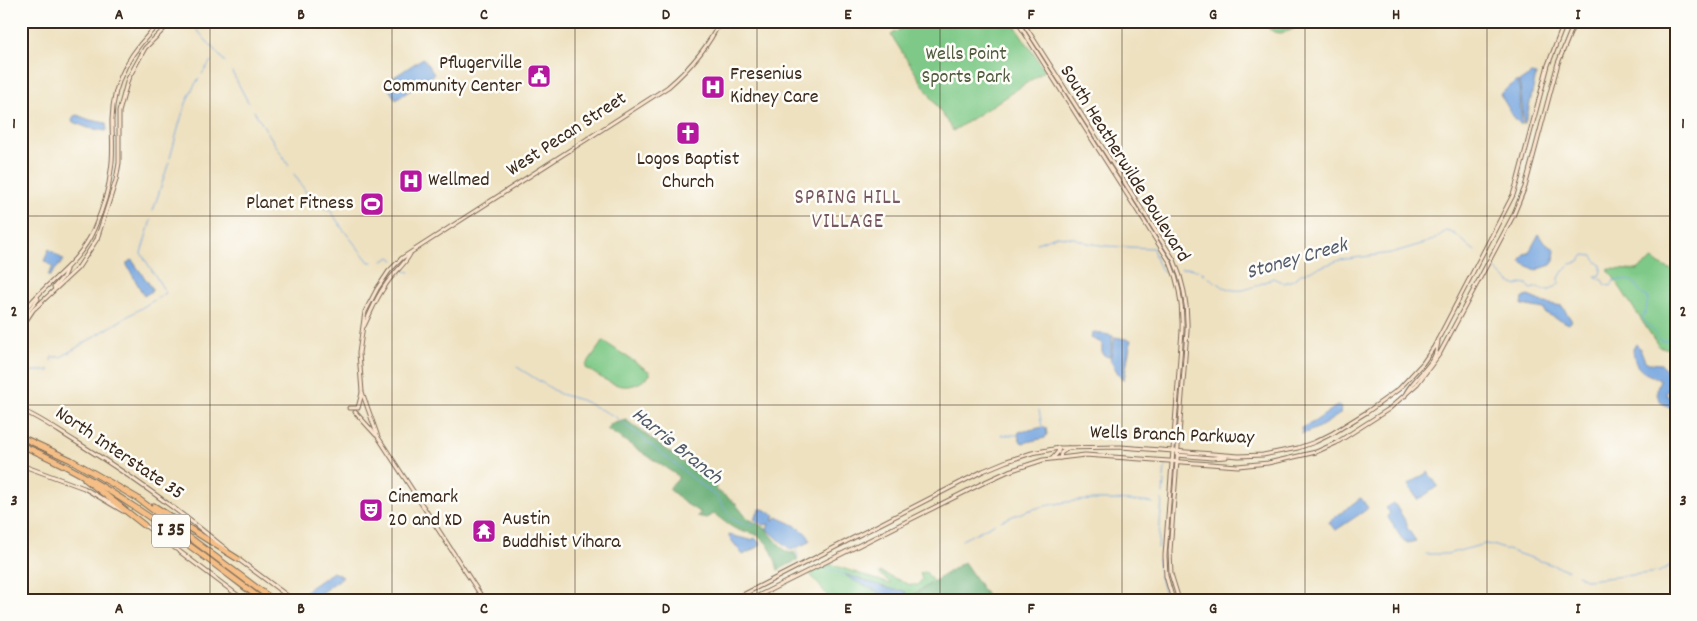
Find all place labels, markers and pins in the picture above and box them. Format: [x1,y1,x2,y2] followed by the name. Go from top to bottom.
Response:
[383,50,523,101] place label: Pflugerville Community Center
[730,61,819,112] place label: Fresenius Kidney Care
[526,63,552,89] public building icon: Pflugerville Community Center
[700,74,726,100] hospital icon: Fresenius Kidney Care
[675,120,701,146] church icon: Logos Baptist Church
[637,146,739,197] place label: Logos Baptist Church
[428,167,490,195] place label: Wellmed
[398,168,424,194] hospital icon: Wellmed
[246,190,354,218] place label: Planet Fitness
[359,191,385,217] sports icon: Planet Fitness
[388,484,462,535] place label: Cinemark 20 and XD
[358,497,384,523] theatre icon: Cinemark 20 and XD
[502,506,621,557] place label: Austin Buddhist Vihara
[471,518,497,544] temple icon: Austin Buddhist Vihara

